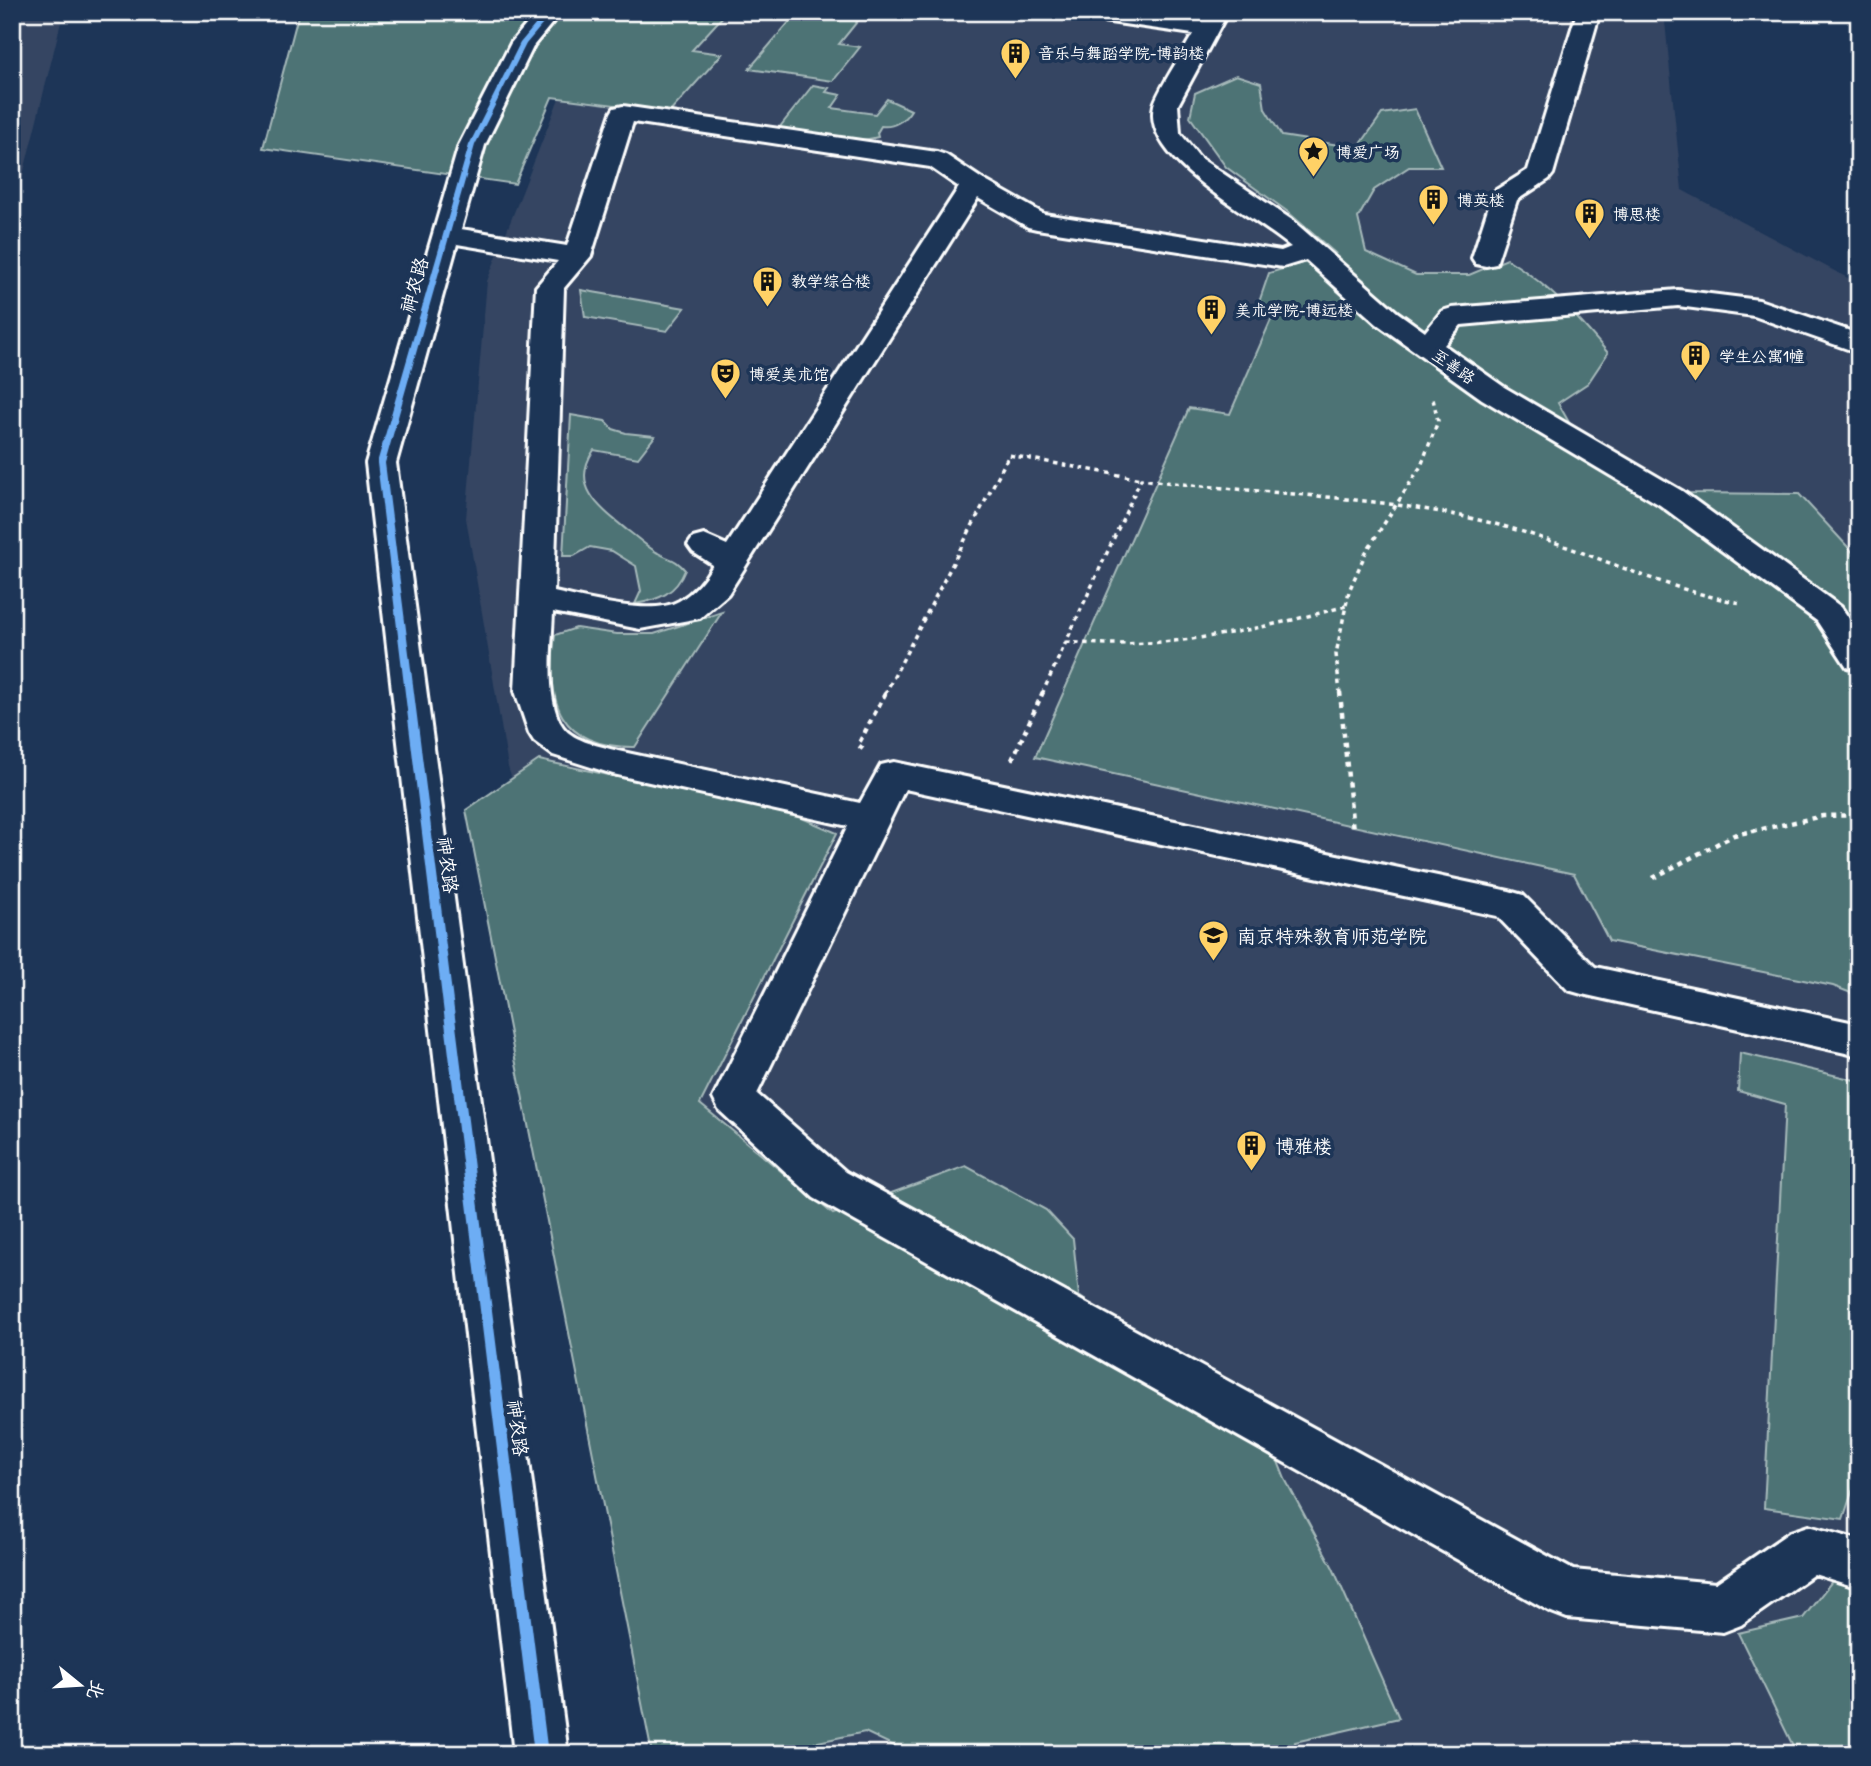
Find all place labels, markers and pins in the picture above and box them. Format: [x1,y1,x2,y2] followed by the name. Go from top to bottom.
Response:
[998,36,1032,80] building icon: 音乐与舞蹈学院-博韵楼
[1038,42,1204,64] place label: 音乐与舞蹈学院-博韵楼
[1296,135,1330,179] place icon: 博爱广场
[1336,141,1400,163] place label: 博爱广场
[1417,183,1451,227] building icon: 博英楼
[1457,189,1505,211] place label: 博英楼
[1573,197,1607,241] building icon: 博思楼
[1613,203,1661,225] place label: 博思楼
[751,264,785,308] building icon: 教学综合楼
[791,270,871,292] place label: 教学综合楼
[1195,293,1229,337] building icon: 美术学院-博远楼
[1235,299,1353,321] place label: 美术学院-博远楼
[1679,339,1713,383] building icon: 学生公寓1幢
[1719,345,1805,367] place label: 学生公寓1幢
[709,357,743,401] theatre icon: 博爱美术馆
[749,363,829,385] place label: 博爱美术馆
[1197,919,1231,963] school or university icon: 南京特殊教育师范学院
[1237,923,1427,949] place label: 南京特殊教育师范学院
[1235,1129,1269,1173] building icon: 博雅楼
[1275,1133,1332,1159] place label: 博雅楼

